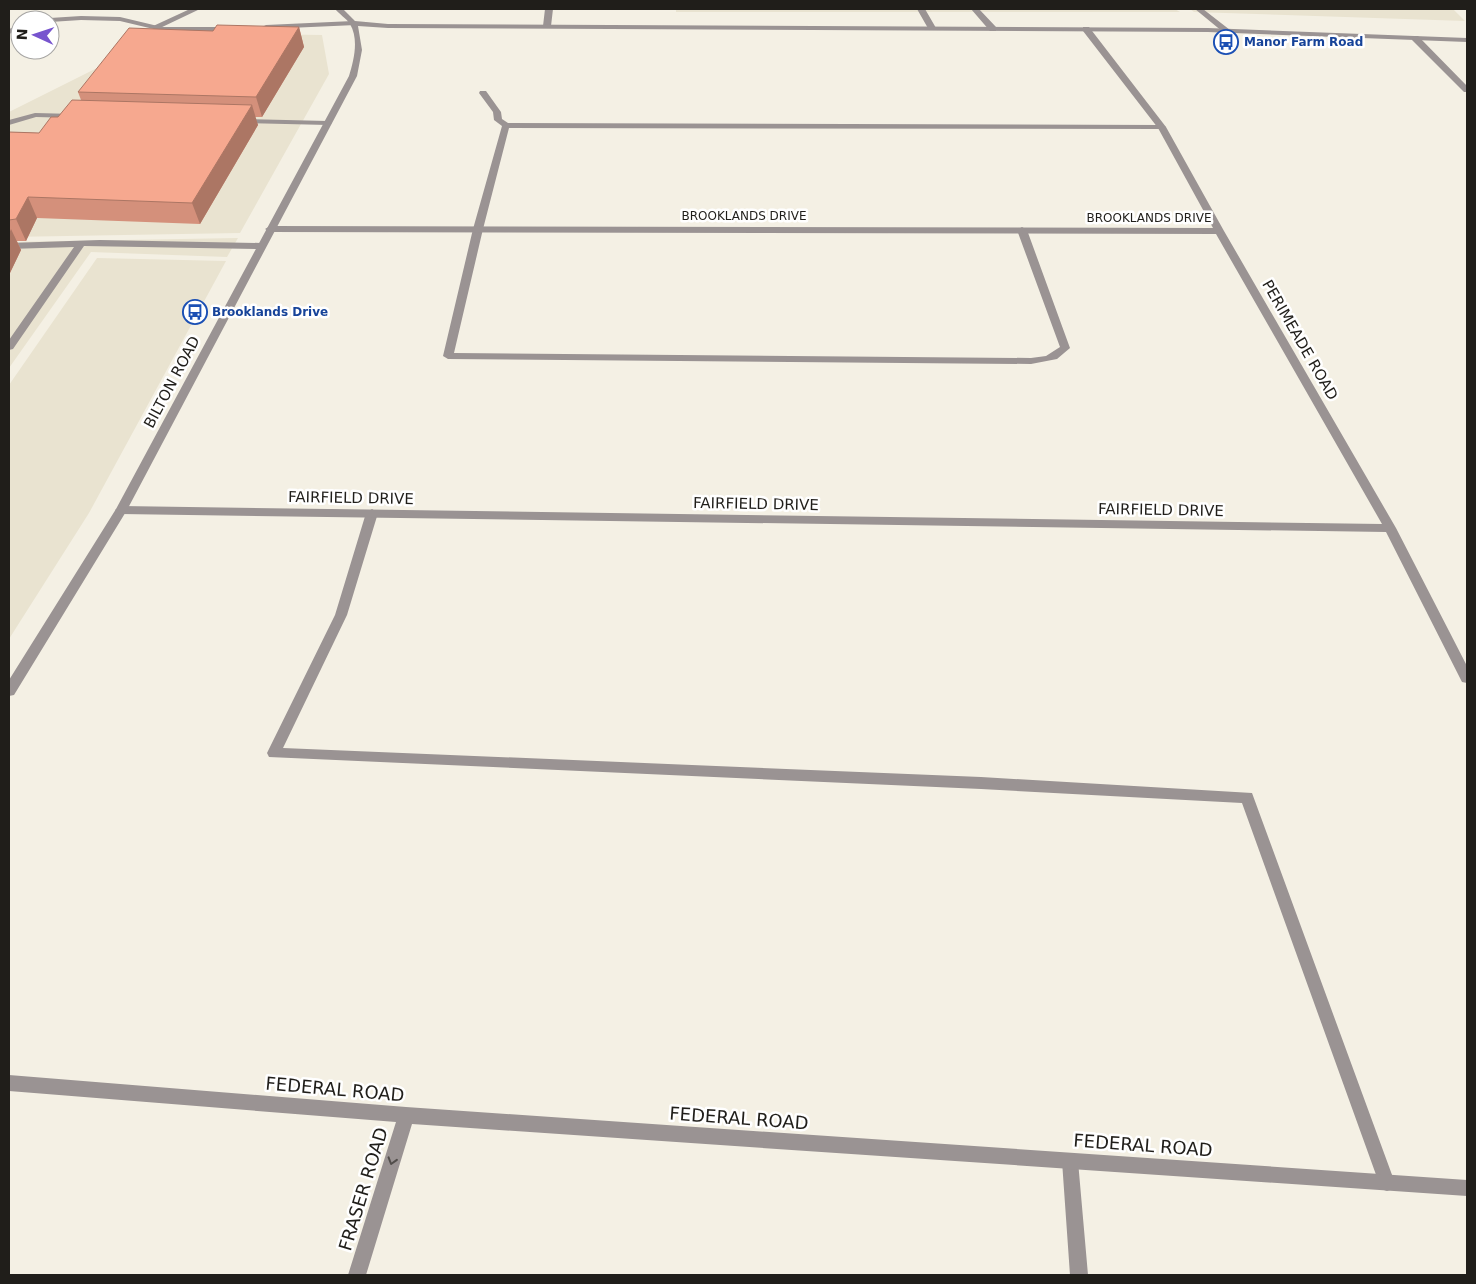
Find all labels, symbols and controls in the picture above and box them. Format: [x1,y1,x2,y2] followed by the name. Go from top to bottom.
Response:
[10,10,60,60] north arrow
[14,28,30,41] text: N
[1213,29,1239,55] bus stop icon: Manor Farm Road
[1244,35,1363,49] place label: Manor Farm Road
[681,209,807,223] street label: BROOKLANDS DRIVE
[1086,211,1212,225] street label: BROOKLANDS DRIVE
[1258,277,1342,403] street label: PERIMEADE ROAD
[182,299,208,325] bus stop icon: Brooklands Drive
[212,305,328,319] place label: Brooklands Drive
[140,333,204,431] street label: BILTON ROAD
[288,488,414,508] street label: FAIRFIELD DRIVE
[693,494,819,514] street label: FAIRFIELD DRIVE
[1098,500,1224,520] street label: FAIRFIELD DRIVE
[265,1072,405,1106] street label: FEDERAL ROAD
[669,1103,809,1133] street label: FEDERAL ROAD
[334,1125,392,1253] street label: FRASER ROAD
[1073,1130,1213,1160] street label: FEDERAL ROAD
[388,1157,398,1165] one-way arrow

